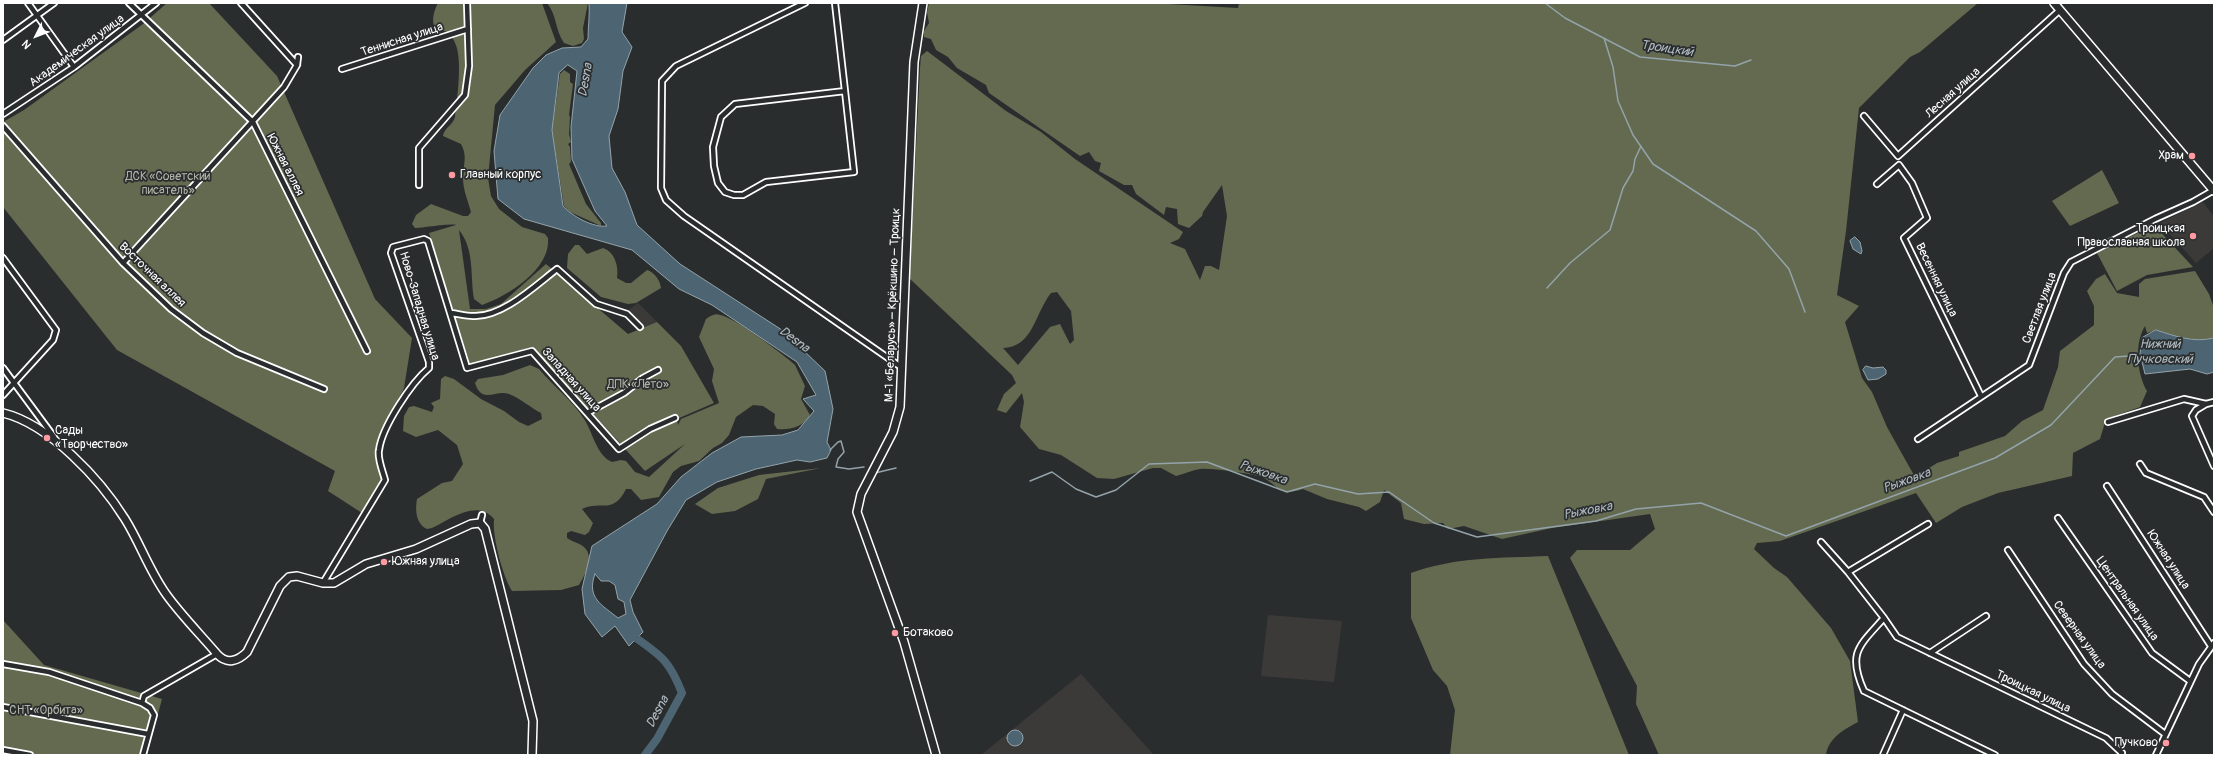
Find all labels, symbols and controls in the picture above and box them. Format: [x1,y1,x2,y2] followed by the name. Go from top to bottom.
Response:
[27,12,127,90] street label: Академическая улица
[16,16,56,56] north arrow
[359,20,445,60] street label: Теннисная улица
[19,37,34,51] text: N
[1640,38,1694,60] water label: Троицкий
[575,62,597,98] water label: Desna
[1923,65,1983,121] street label: Лесная улица
[263,132,307,198] street label: Южная аллея
[2158,149,2184,163] place label: Храм
[2187,151,2197,161] marker: Храм
[460,168,541,182] place label: Главный корпус
[125,170,211,198] park label: ДСК «Советский писатель»
[447,170,457,180] marker: Главный корпус
[882,208,904,402] street label: М-1 «Беларусь» – Крёкшино – Троицк
[2077,222,2185,250] place label: Троицкая Православная школа
[2188,231,2198,241] marker: Троицкая Православная школа
[116,240,188,310] street label: Восточная аллея
[1912,241,1960,319] street label: Весенняя улица
[396,250,442,362] street label: Ново-Западная улица
[2020,270,2060,346] street label: Светлая улица
[776,324,812,356] water label: Desna
[2127,337,2193,368] water label: Нижний Пучковский
[538,345,604,415] street label: Западная улица
[607,378,669,392] park label: ДПК «Лето»
[55,424,128,452] place label: Сады «Творчество»
[42,433,52,443] marker: Сады «Творчество»
[1237,458,1289,488] water label: Рыжовка
[1881,465,1933,497] water label: Рыжовка
[1562,499,1614,523] water label: Рыжовка
[2144,528,2192,592] street label: Южная улица
[2093,554,2161,644] street label: Центральная улица
[392,555,460,569] place label: Южная улица
[379,557,389,567] marker: Южная улица
[2050,598,2108,672] street label: Северная улица
[903,626,953,640] place label: Ботаково
[890,628,900,638] marker: Ботаково
[1993,668,2073,716] street label: Троицкая улица
[643,693,673,731] water label: Desna
[9,704,83,718] park label: СНТ «Орбита»
[2115,736,2158,750] place label: Пучково
[2161,738,2171,748] marker: Пучково

